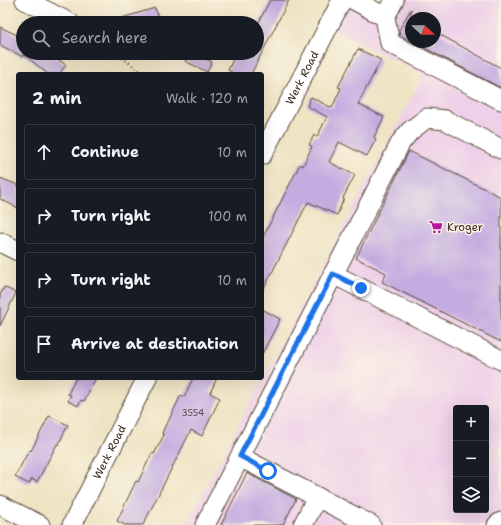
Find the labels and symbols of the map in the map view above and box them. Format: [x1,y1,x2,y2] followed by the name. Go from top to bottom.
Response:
[405,12,441,48] north arrow
[282,48,322,107] street label: Werk Road
[428,219,444,235] supermarket icon: Kroger
[447,220,483,235] place label: Kroger
[352,279,370,297] route end
[182,407,204,419] house number: 3554
[90,423,130,482] street label: Werk Road
[259,462,277,480] route start

